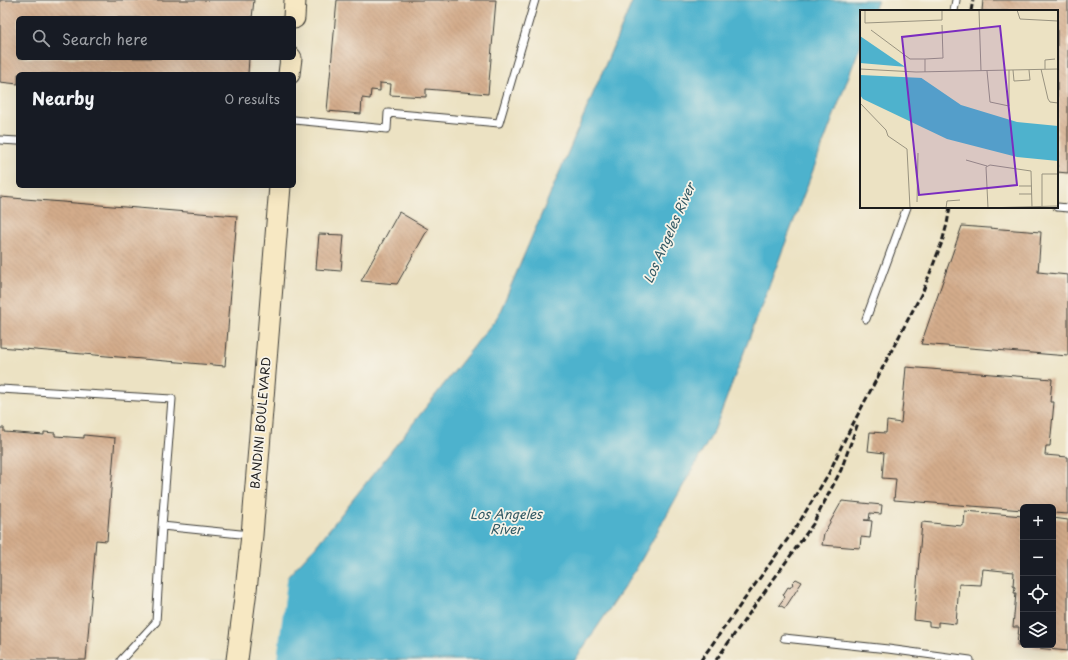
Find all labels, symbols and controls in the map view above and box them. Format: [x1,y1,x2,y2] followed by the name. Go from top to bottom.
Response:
[860,10,1058,208] inset map
[16,16,296,60] search box
[30,27,52,49] icon: search
[62,27,148,50] text: Search here
[32,85,94,111] text: Nearby
[225,89,280,108] text: 0 results
[638,178,700,286] water label: Los Angeles River
[245,356,275,490] street label: BANDINI BOULEVARD
[470,504,543,538] water label: Los Angeles River
[1020,504,1056,648] map controls
[1020,504,1056,540] button: +
[1020,540,1056,576] button: −
[1020,576,1056,612] button: locate
[1020,612,1056,648] button: layers

